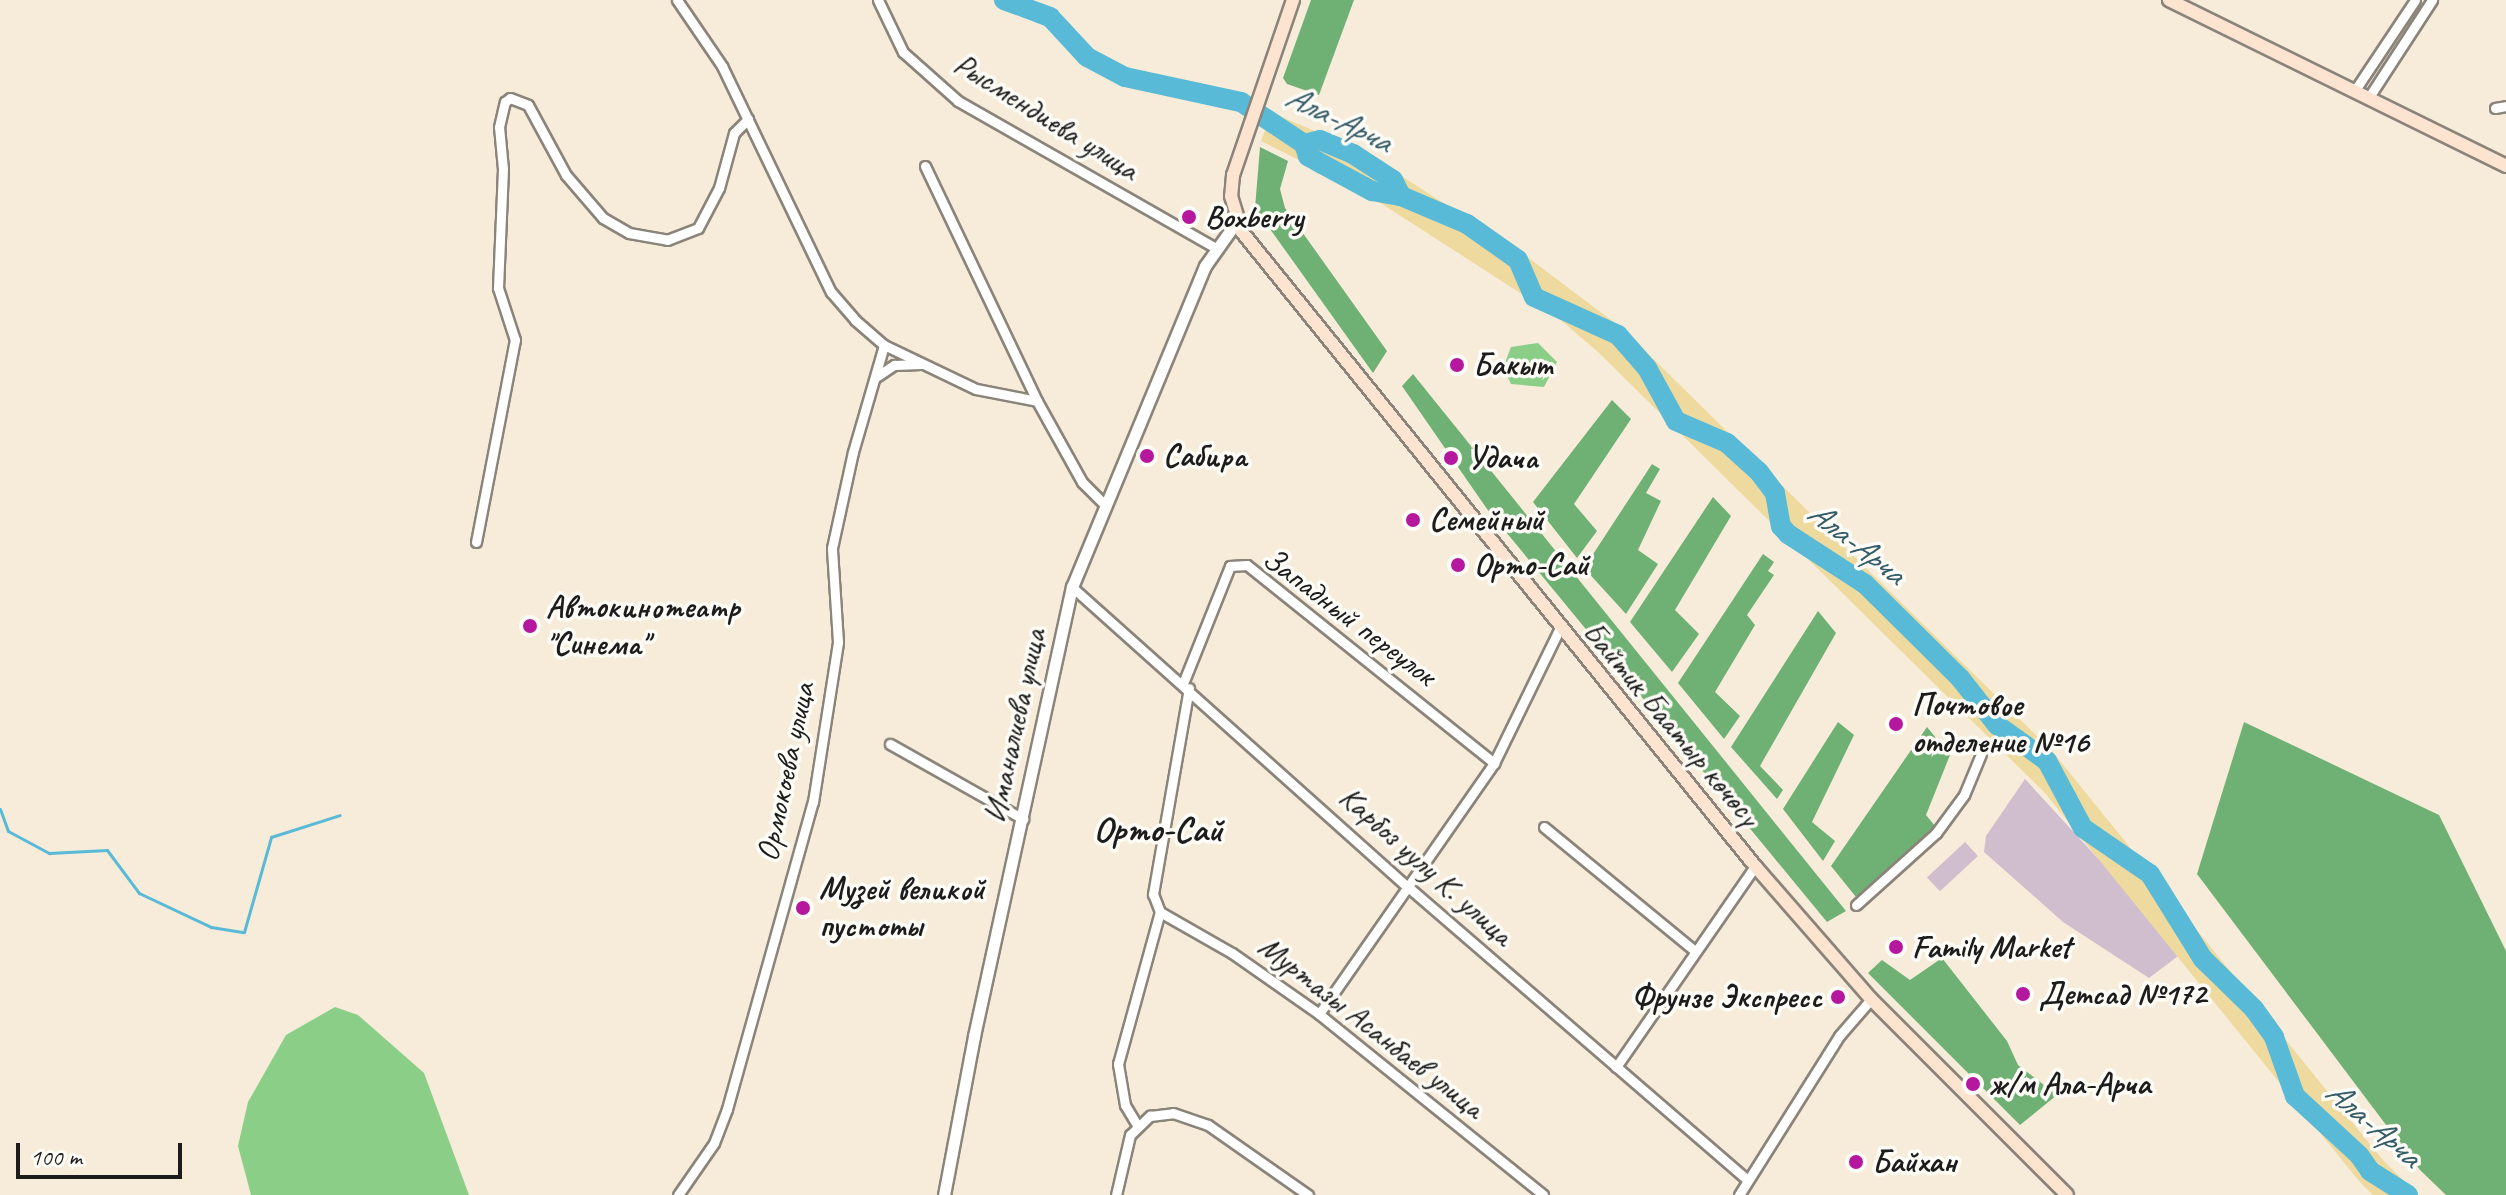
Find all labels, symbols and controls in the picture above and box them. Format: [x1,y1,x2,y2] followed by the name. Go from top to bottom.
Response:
[946,45,1146,189] street label: Рысмендиева улица
[1280,75,1398,161] water label: Ала-Арча
[1205,198,1303,236] place label: Boxberry
[1180,208,1198,226] marker: Boxberry
[1473,346,1552,384] place label: Бакыт
[1448,356,1466,374] marker: Бакыт
[1163,437,1246,475] place label: Сабира
[1467,439,1537,477] place label: Удача
[1138,447,1156,465] marker: Сабира
[1442,449,1460,467] marker: Удача
[1800,491,1914,593] water label: Ала-Арча
[1429,501,1544,539] place label: Семейный
[1404,511,1422,529] marker: Семейный
[1255,539,1443,695] street label: Западный переулок
[1474,546,1589,584] place label: Орто-Сай
[1449,556,1467,574] marker: Орто-Сай
[546,589,739,664] place label: Автокинотеатр "Синема"
[1574,614,1768,834] street label: Байтик Баатыр көчөсү
[521,617,539,635] marker: Автокинотеатр "Синема"
[975,624,1055,828] street label: Иманалиева улица
[748,678,824,866] street label: Ормокоева улица
[1912,687,2089,762] place label: Почтовое отделение №16
[1887,715,1905,733] marker: Почтовое отделение №16
[1331,778,1521,954] street label: Карбоз уулу К. улица
[1093,808,1223,852] district label: Орто-Сай
[819,871,985,946] place label: Музей великой пустоты
[794,899,812,917] marker: Музей великой пустоты
[1250,927,1492,1127] street label: Муртазы Асанбаев улица
[1912,928,2071,966] place label: Family Market
[1887,938,1905,956] marker: Family Market
[2039,975,2206,1013] place label: Детсад №172
[1632,978,1822,1016] place label: Фрунзе Экспресс
[2014,985,2032,1003] marker: Детсад №172
[1829,988,1847,1006] marker: Фрунзе Экспресс
[1989,1065,2151,1103] place label: ж/м Ала-Арча
[2318,1071,2430,1175] water label: Ала-Арча
[1964,1075,1982,1093] marker: ж/м Ала-Арча
[20,1127,186,1177] scale bar
[30,1142,82,1172] text: 100 m
[1872,1143,1956,1181] place label: Байхан
[1847,1153,1865,1171] marker: Байхан

